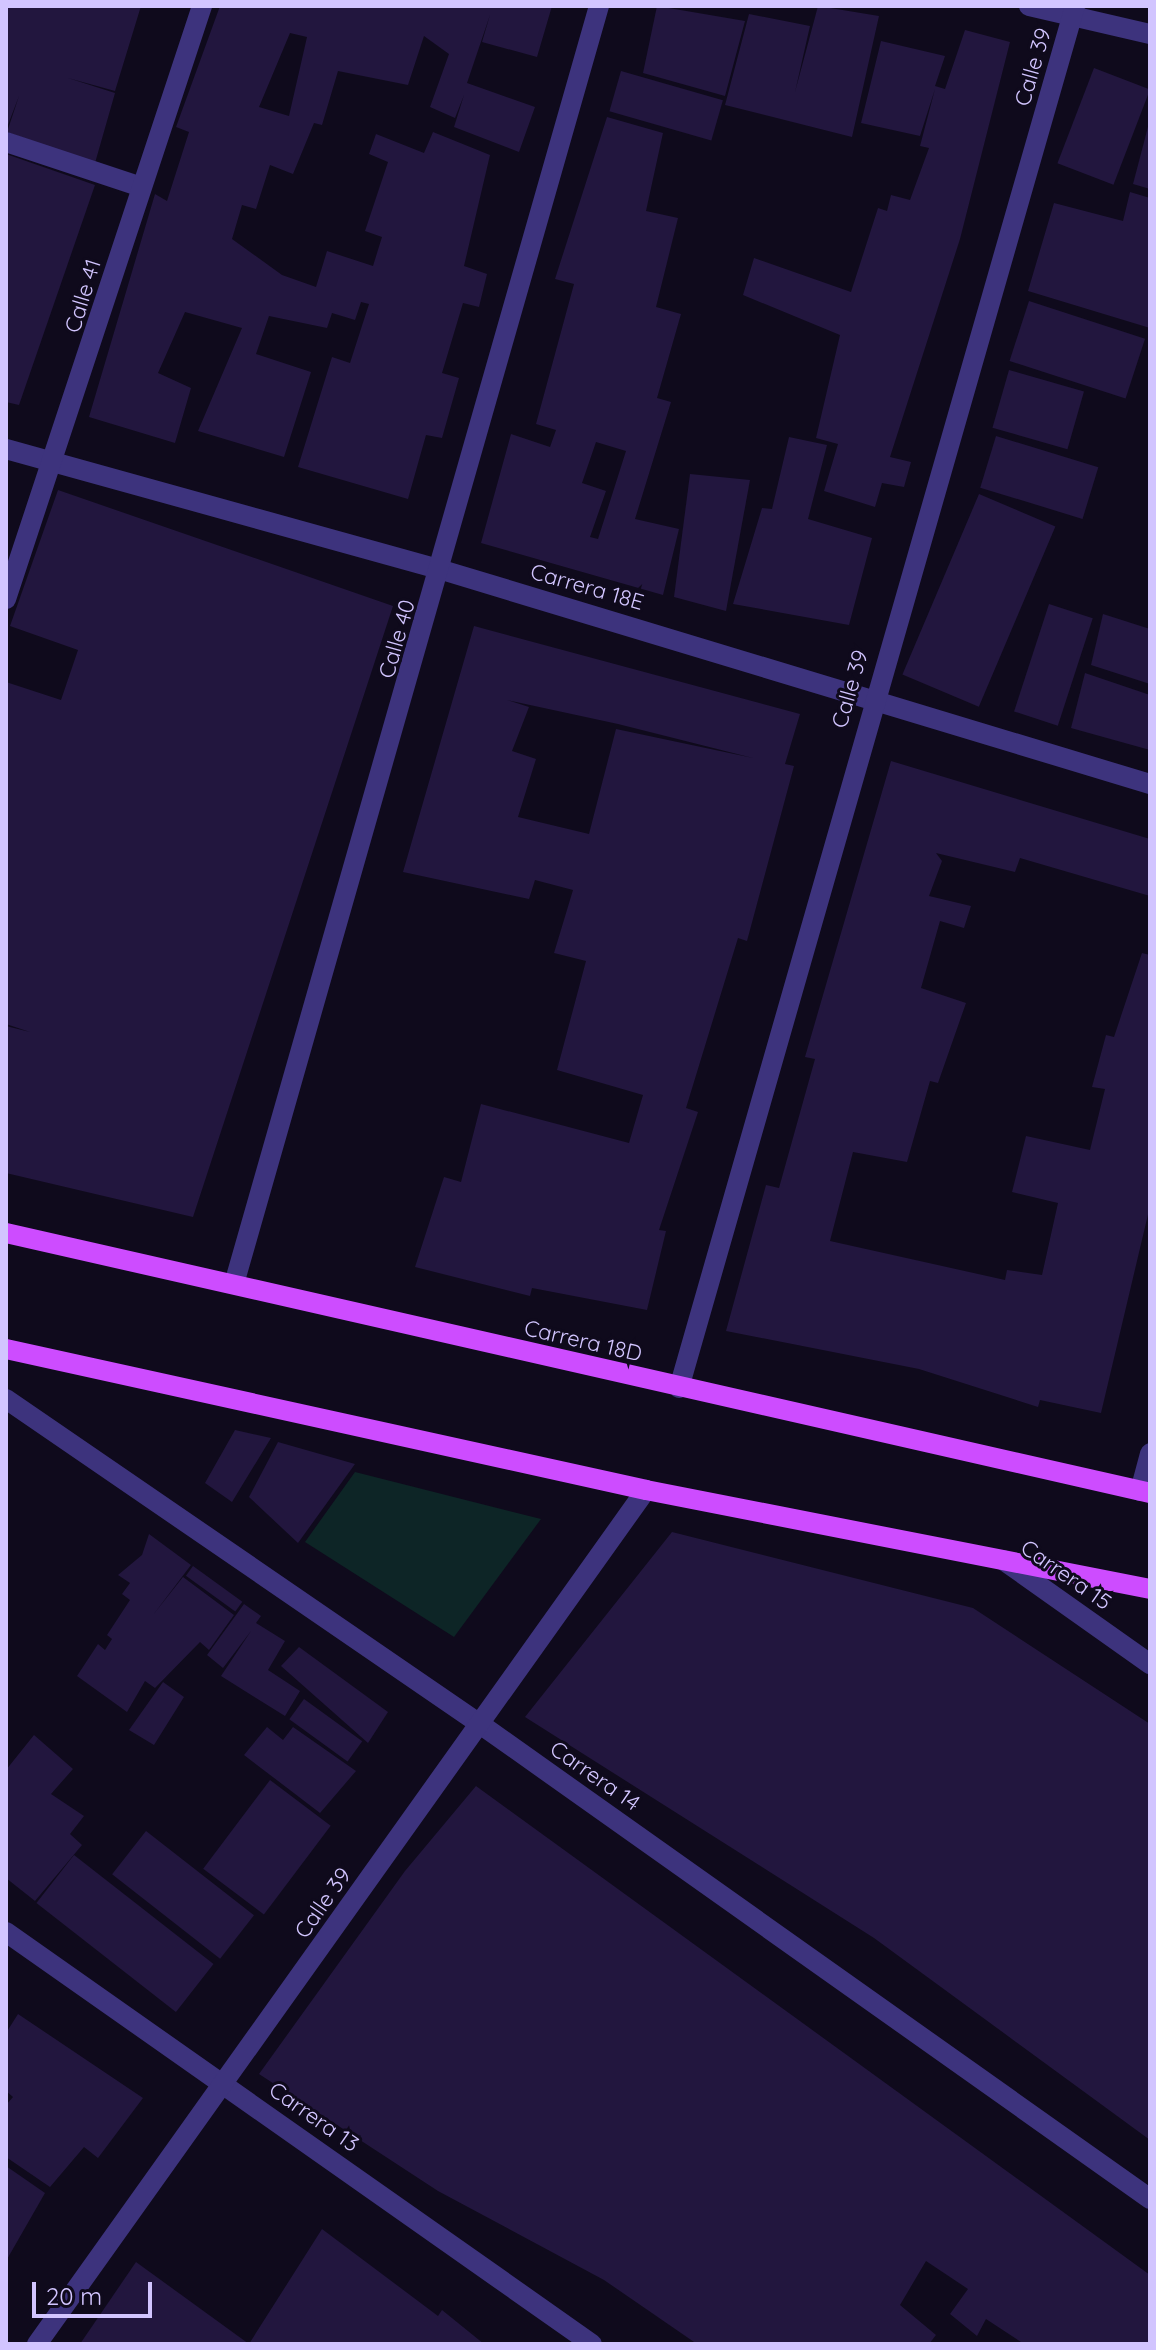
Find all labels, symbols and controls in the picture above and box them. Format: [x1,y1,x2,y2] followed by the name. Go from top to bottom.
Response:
[1009,25,1057,109] street label: Calle 39
[59,256,107,336] street label: Calle 41
[527,558,647,616] street label: Carrera 18E
[373,597,421,681] street label: Calle 40
[826,647,874,731] street label: Calle 39
[522,1315,644,1367] street label: Carrera 18D
[1016,1534,1116,1616] street label: Carrera 15
[545,1735,645,1817] street label: Carrera 14
[289,1863,357,1943] street label: Calle 39
[264,2076,364,2158] street label: Carrera 13
[36,2266,156,2316] scale bar
[46,2281,102,2311] text: 20 m

